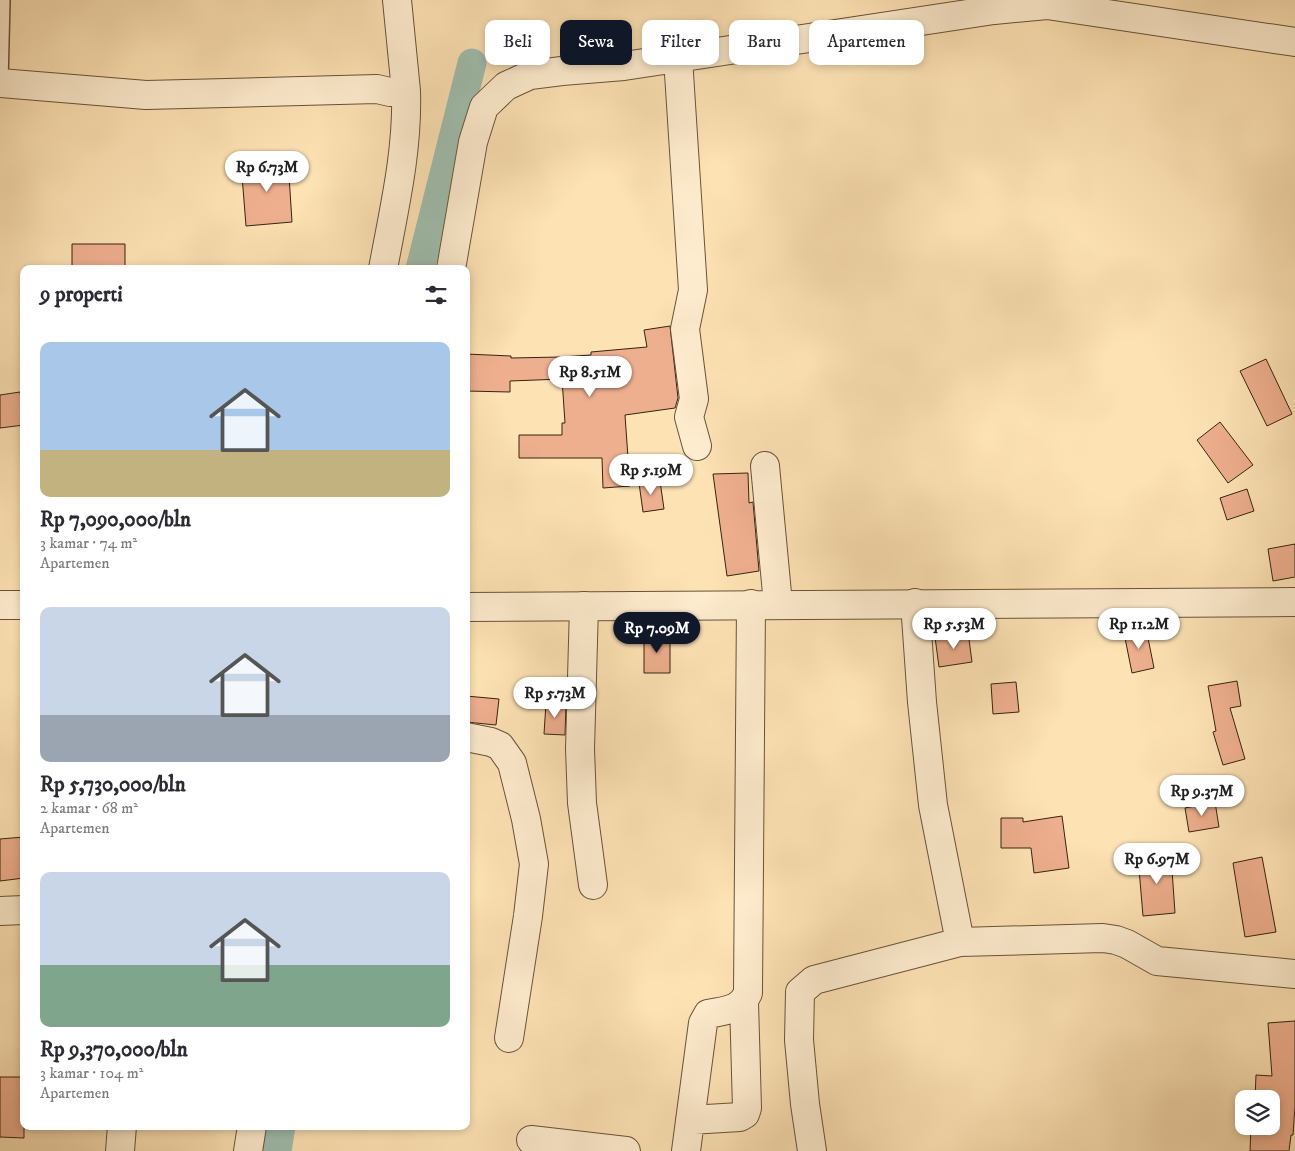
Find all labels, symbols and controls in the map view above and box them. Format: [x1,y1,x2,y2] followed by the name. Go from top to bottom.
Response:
[485,20,550,65] chip: Beli
[560,20,632,65] chip: Sewa
[642,20,719,65] chip: Filter
[729,20,799,65] chip: Baru
[809,20,924,65] chip: Apartemen
[215,150,319,193] pin: Rp 6.73M
[236,157,298,177] text: Rp 6.73M
[422,281,450,309] icon: filters
[40,282,123,308] text: 9 properti
[538,356,642,398] pin: Rp 8.51M
[559,362,621,382] text: Rp 8.51M
[200,375,290,465] icon: home
[599,454,703,496] pin: Rp 5.19M
[620,460,682,480] text: Rp 5.19M
[40,507,191,533] text: Rp 7,090,000/bln
[40,533,137,553] text: 3 kamar · 74 m²
[40,553,110,573] text: Apartemen
[902,608,1006,650] pin: Rp 5.53M
[1087,608,1191,650] pin: Rp 11.2M
[605,612,709,654] pin: Rp 7.09M
[923,614,985,634] text: Rp 5.53M
[1109,614,1169,634] text: Rp 11.2M
[624,618,690,638] text: Rp 7.09M
[200,640,290,730] icon: home
[503,676,607,719] pin: Rp 5.73M
[524,683,586,703] text: Rp 5.73M
[40,772,186,798] text: Rp 5,730,000/bln
[1150,774,1254,817] pin: Rp 9.37M
[1171,781,1233,801] text: Rp 9.37M
[40,798,138,818] text: 2 kamar · 68 m²
[40,818,110,838] text: Apartemen
[1105,842,1209,885] pin: Rp 6.97M
[1124,849,1190,869] text: Rp 6.97M
[200,905,290,995] icon: home
[40,1037,188,1063] text: Rp 9,370,000/bln
[40,1063,143,1083] text: 3 kamar · 104 m²
[40,1083,110,1103] text: Apartemen
[1235,1090,1280,1135] map controls
[1235,1090,1280,1135] button: layers

